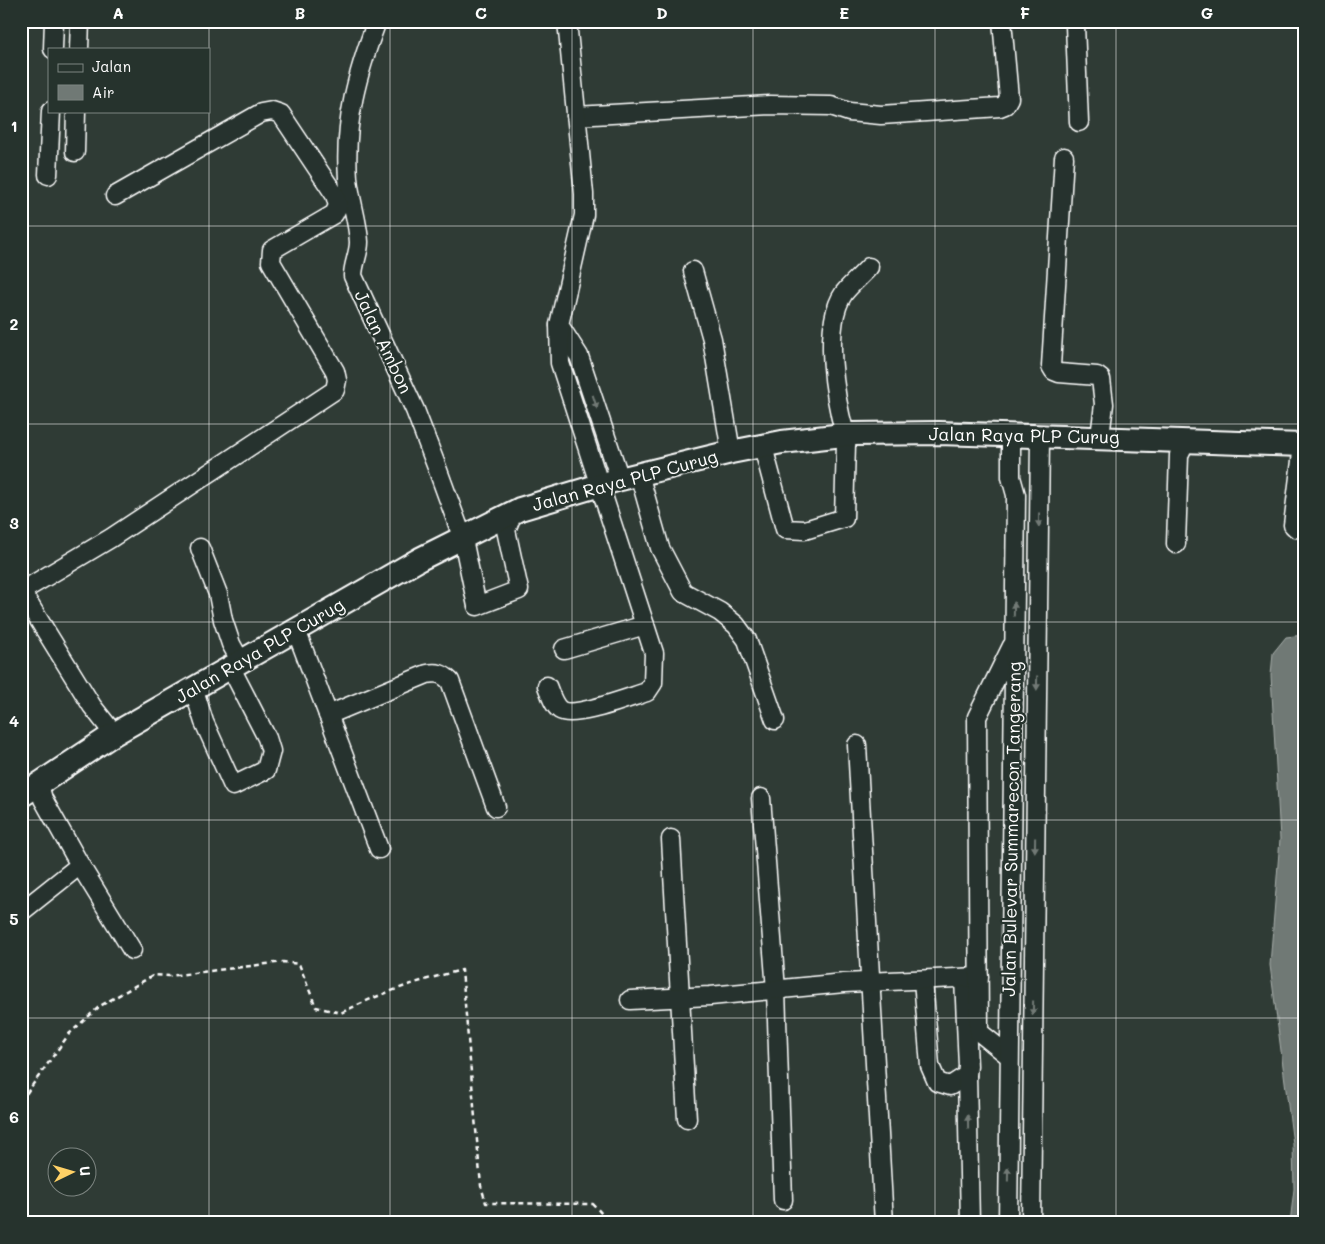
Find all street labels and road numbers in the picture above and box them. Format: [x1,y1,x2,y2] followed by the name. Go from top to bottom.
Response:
[349,286,418,397] street label: Jalan Ambon
[928,421,1120,449] street label: Jalan Raya PLP Curug
[529,444,720,516] street label: Jalan Raya PLP Curug
[171,592,348,708] street label: Jalan Raya PLP Curug
[996,661,1026,997] street label: Jalan Bulevar Summarecon Tangerang

